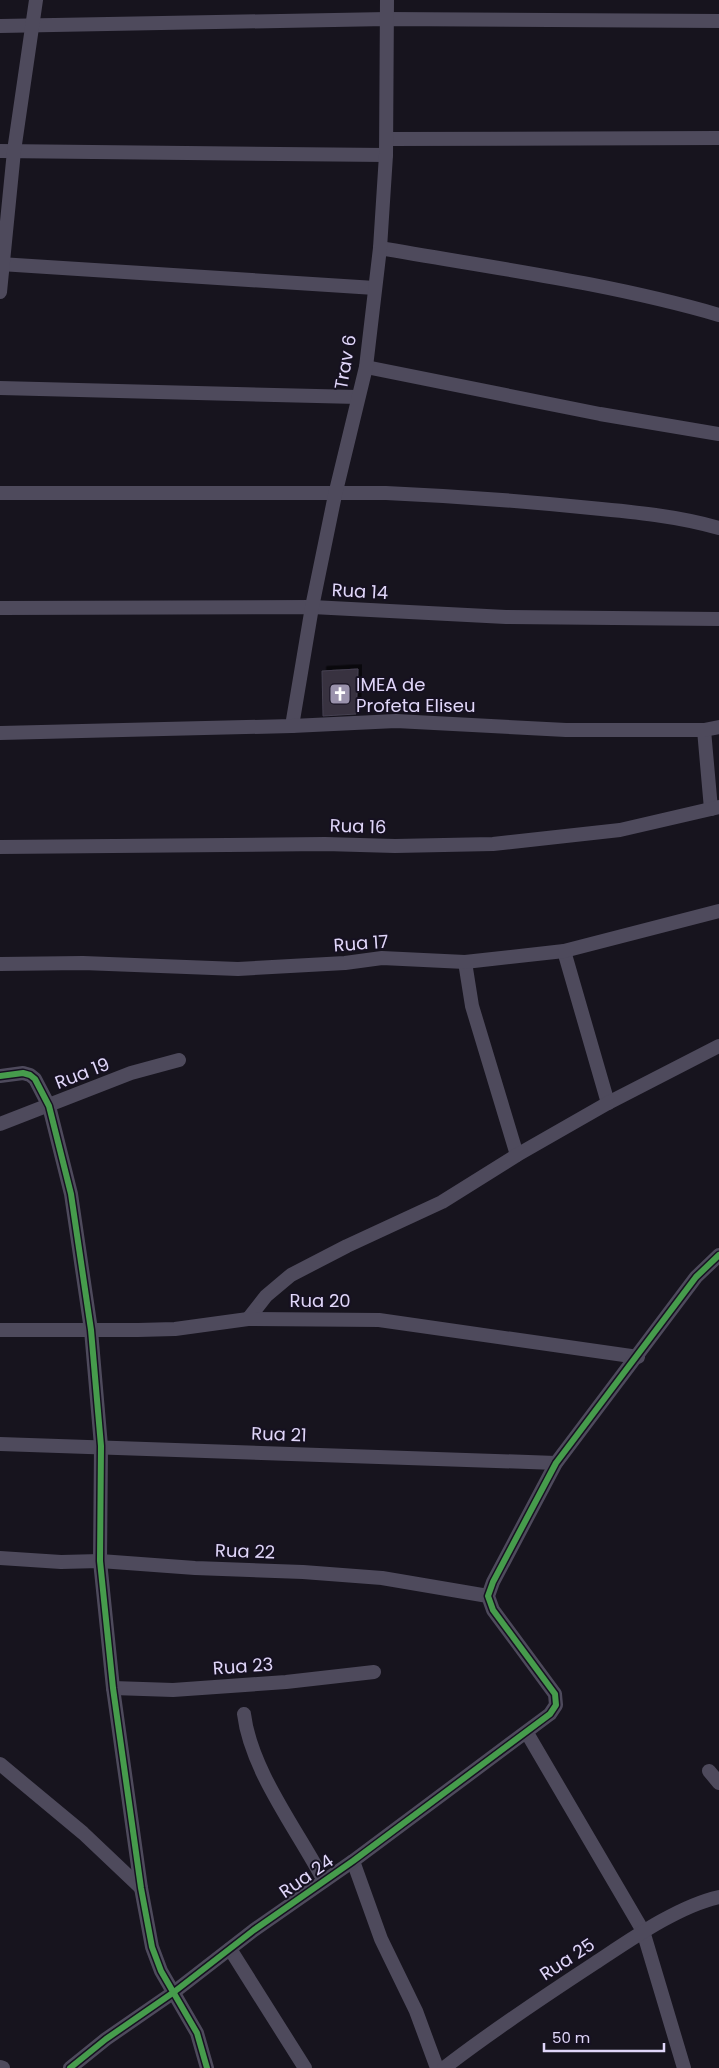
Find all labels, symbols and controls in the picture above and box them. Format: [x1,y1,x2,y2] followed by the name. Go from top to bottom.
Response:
[328,333,362,391] street label: Trav 6
[331,577,389,605] street label: Rua 14
[356,672,475,718] place label: IMEA de Profeta Eliseu
[328,682,352,706] church icon: IMEA de Profeta Eliseu
[329,813,387,839] street label: Rua 16
[333,929,389,957] street label: Rua 17
[51,1051,113,1095] street label: Rua 19
[289,1288,351,1313] street label: Rua 20
[251,1421,307,1447] street label: Rua 21
[215,1537,275,1565] street label: Rua 22
[212,1651,274,1681] street label: Rua 23
[274,1848,338,1904] street label: Rua 24
[535,1932,599,1986] street label: Rua 25
[544,2020,664,2052] scale bar
[552,2027,590,2048] text: 50 m

